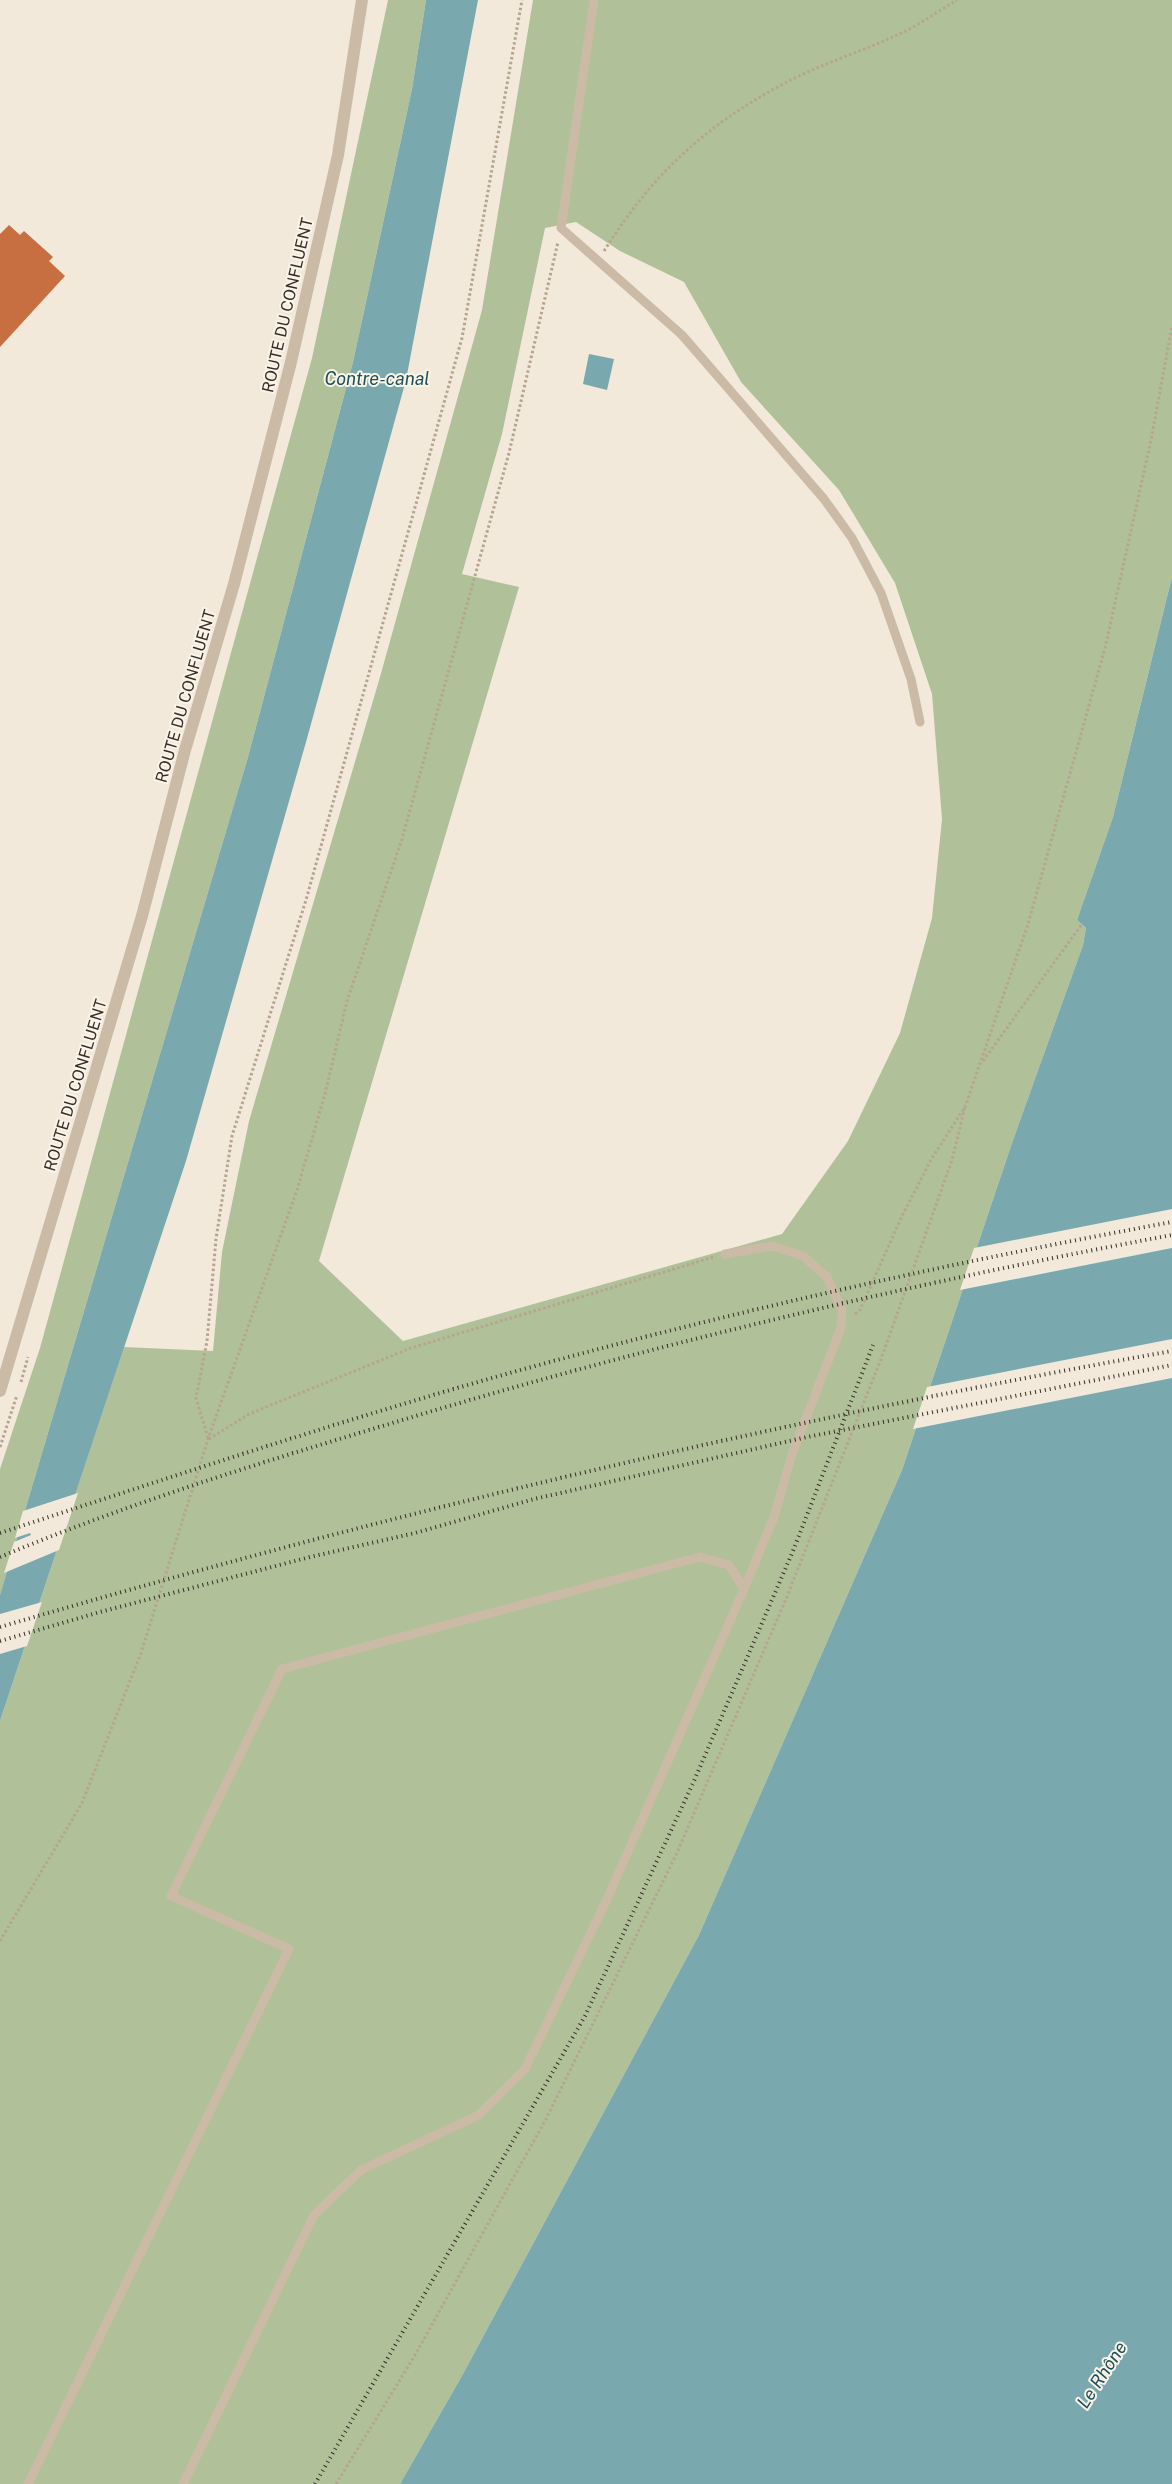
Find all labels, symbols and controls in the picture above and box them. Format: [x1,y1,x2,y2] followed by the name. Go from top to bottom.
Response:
[258,215,317,394] street label: ROUTE DU CONFLUENT
[324,368,430,389] water label: Contre-canal
[152,607,219,785] street label: ROUTE DU CONFLUENT
[40,996,111,1173] street label: ROUTE DU CONFLUENT
[1072,2337,1131,2412] water label: Le Rhône

